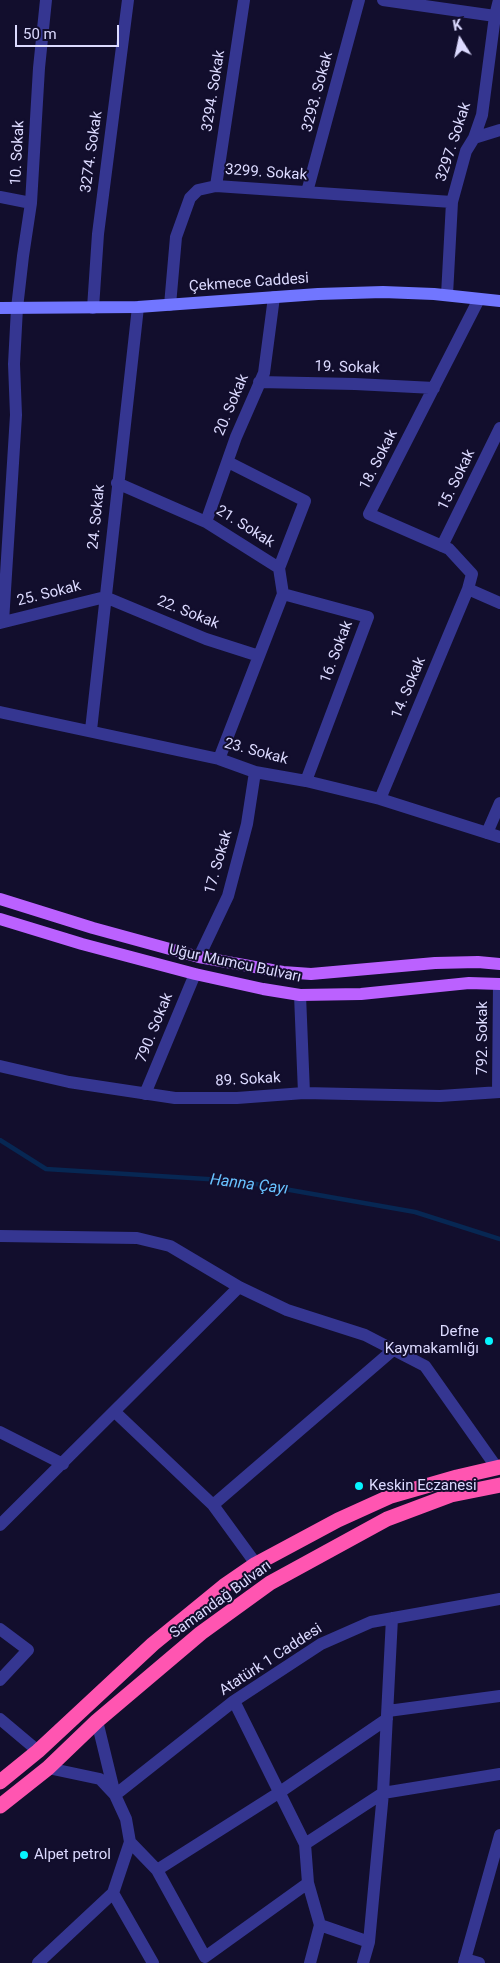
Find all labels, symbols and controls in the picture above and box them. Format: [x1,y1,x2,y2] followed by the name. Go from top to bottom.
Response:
[18,15,121,47] scale bar
[435,15,485,65] north arrow
[452,17,463,34] text: K
[23,25,57,43] text: 50 m
[199,49,229,133] street label: 3294. Sokak
[299,50,337,134] street label: 3293. Sokak
[433,100,475,184] street label: 3297. Sokak
[77,110,107,194] street label: 3274. Sokak
[7,120,29,186] street label: 10. Sokak
[224,161,308,185] street label: 3299. Sokak
[188,270,310,296] street label: Çekmece Caddesi
[314,358,380,378] street label: 19. Sokak
[211,371,253,439] street label: 20. Sokak
[356,427,402,493] street label: 18. Sokak
[435,447,479,513] street label: 15. Sokak
[85,484,109,550] street label: 24. Sokak
[213,502,277,552] street label: 21. Sokak
[15,577,83,611] street label: 25. Sokak
[154,592,222,634] street label: 22. Sokak
[317,618,357,686] street label: 16. Sokak
[388,654,430,722] street label: 14. Sokak
[222,735,290,769] street label: 23. Sokak
[201,828,237,896] street label: 17. Sokak
[167,941,303,987] street label: Uğur Mumcu Bulvarı
[133,990,177,1066] street label: 790. Sokak
[474,1001,492,1075] street label: 792. Sokak
[215,1069,281,1091] street label: 89. Sokak
[209,1171,289,1199] water label: Hanna Çayı
[385,1323,479,1358] place label: Defne Kaymakamlığı
[483,1335,495,1347] marker: Defne Kaymakamlığı
[369,1477,477,1495] place label: Keskin Eczanesi
[353,1480,365,1492] marker: Keskin Eczanesi
[167,1557,275,1643] street label: Samandağ Bulvarı
[216,1620,326,1700] street label: Atatürk 1 Caddesi
[34,1846,111,1864] place label: Alpet petrol
[18,1849,30,1861] marker: Alpet petrol

